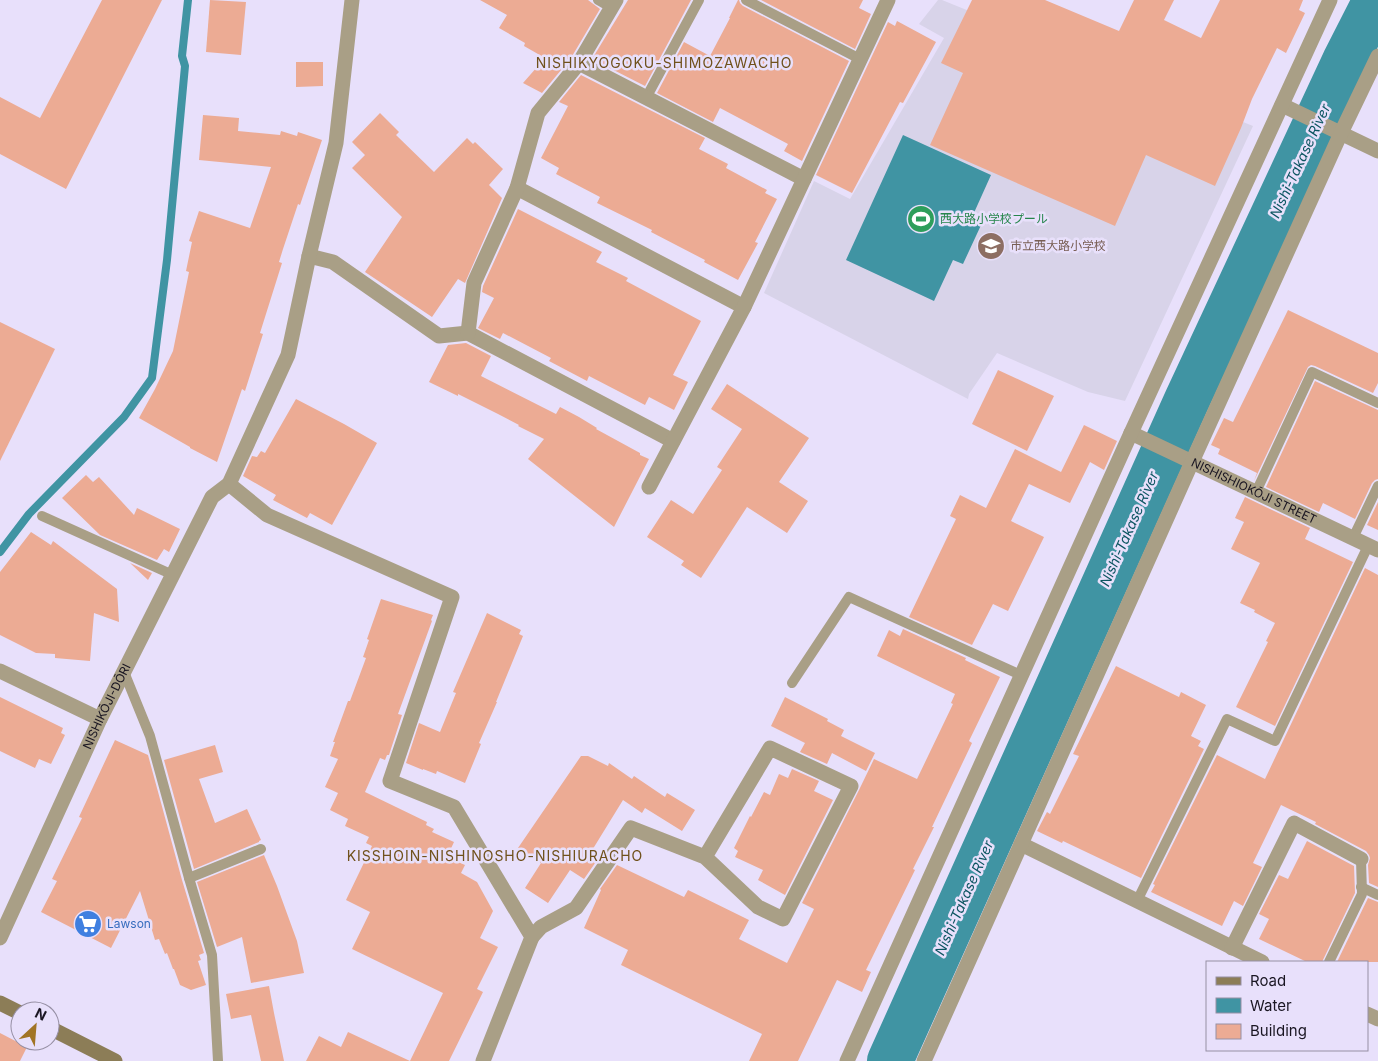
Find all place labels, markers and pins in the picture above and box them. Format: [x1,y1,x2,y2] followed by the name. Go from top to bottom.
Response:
[906,204,936,234] sports icon: 西大路小学校プール
[940,211,1048,226] place label: 西大路小学校プール
[976,231,1006,261] school or university icon: 市立西大路小学校
[1010,238,1106,253] place label: 市立西大路小学校
[73,909,103,939] supermarket icon: Lawson
[107,916,151,931] place label: Lawson

